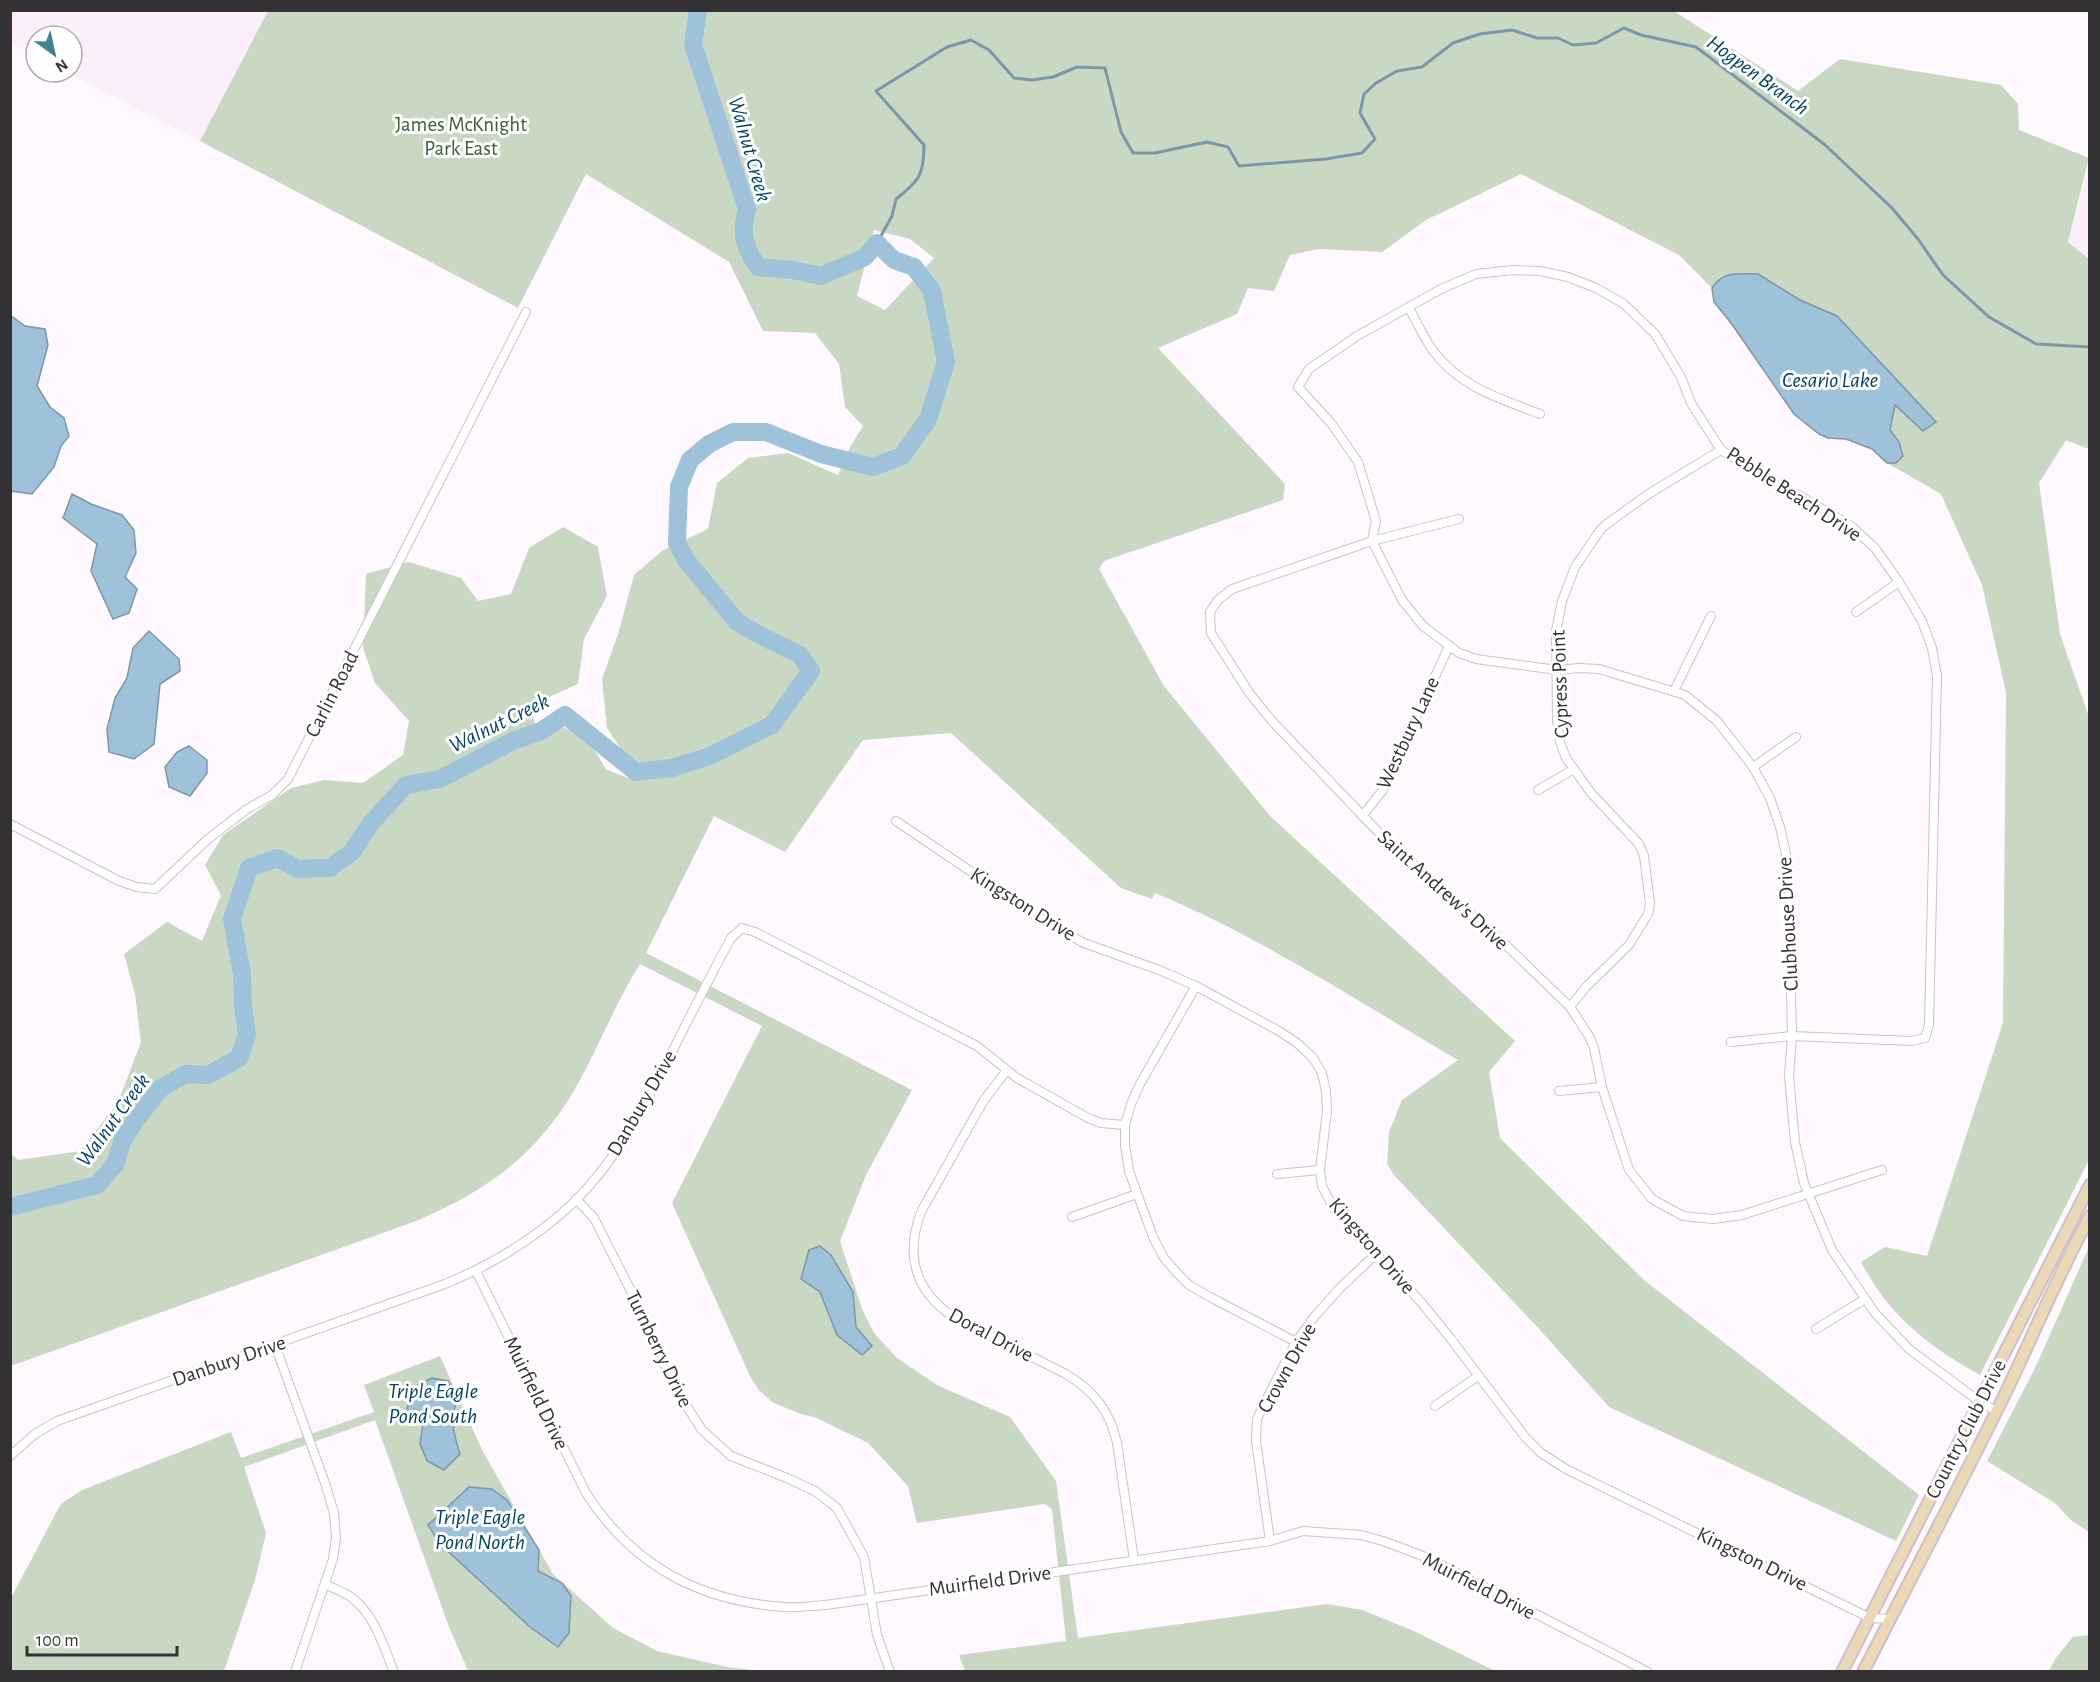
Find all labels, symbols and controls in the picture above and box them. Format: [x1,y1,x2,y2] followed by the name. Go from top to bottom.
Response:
[24,24,84,84] north arrow
[1702,31,1813,120] water label: Hogpen Branch
[53,56,71,75] text: N
[725,94,775,204] water label: Walnut Creek
[395,114,527,159] park label: James McKnight Park East
[1782,369,1878,391] water label: Cesario Lake
[1723,443,1865,545] street label: Pebble Beach Drive
[1548,629,1572,739] street label: Cypress Point
[301,647,363,740] street label: Carlin Road
[1373,674,1443,792] street label: Westbury Lane
[446,689,552,757] water label: Walnut Creek
[1374,826,1512,954] street label: Saint Andrew's Drive
[1774,856,1802,992] street label: Clubhouse Drive
[967,863,1079,945] street label: Kingston Drive
[603,1047,681,1159] street label: Danbury Drive
[72,1070,154,1170] water label: Walnut Creek
[1325,1194,1419,1298] street label: Kingston Drive
[622,1287,696,1411] street label: Turnberry Drive
[945,1304,1037,1366] street label: Doral Drive
[1254,1319,1320,1417] street label: Crown Drive
[170,1332,288,1390] street label: Danbury Drive
[500,1333,572,1453] street label: Muirfield Drive
[1922,1356,2010,1502] street label: Country Club Drive
[388,1380,478,1427] water label: Triple Eagle Pond South
[435,1506,525,1553] water label: Triple Eagle Pond North
[1694,1523,1810,1595] street label: Kingston Drive
[1419,1549,1539,1623] street label: Muirfield Drive
[927,1562,1053,1600] street label: Muirfield Drive
[27,1619,177,1657] scale bar
[36,1632,79,1650] text: 100 m

